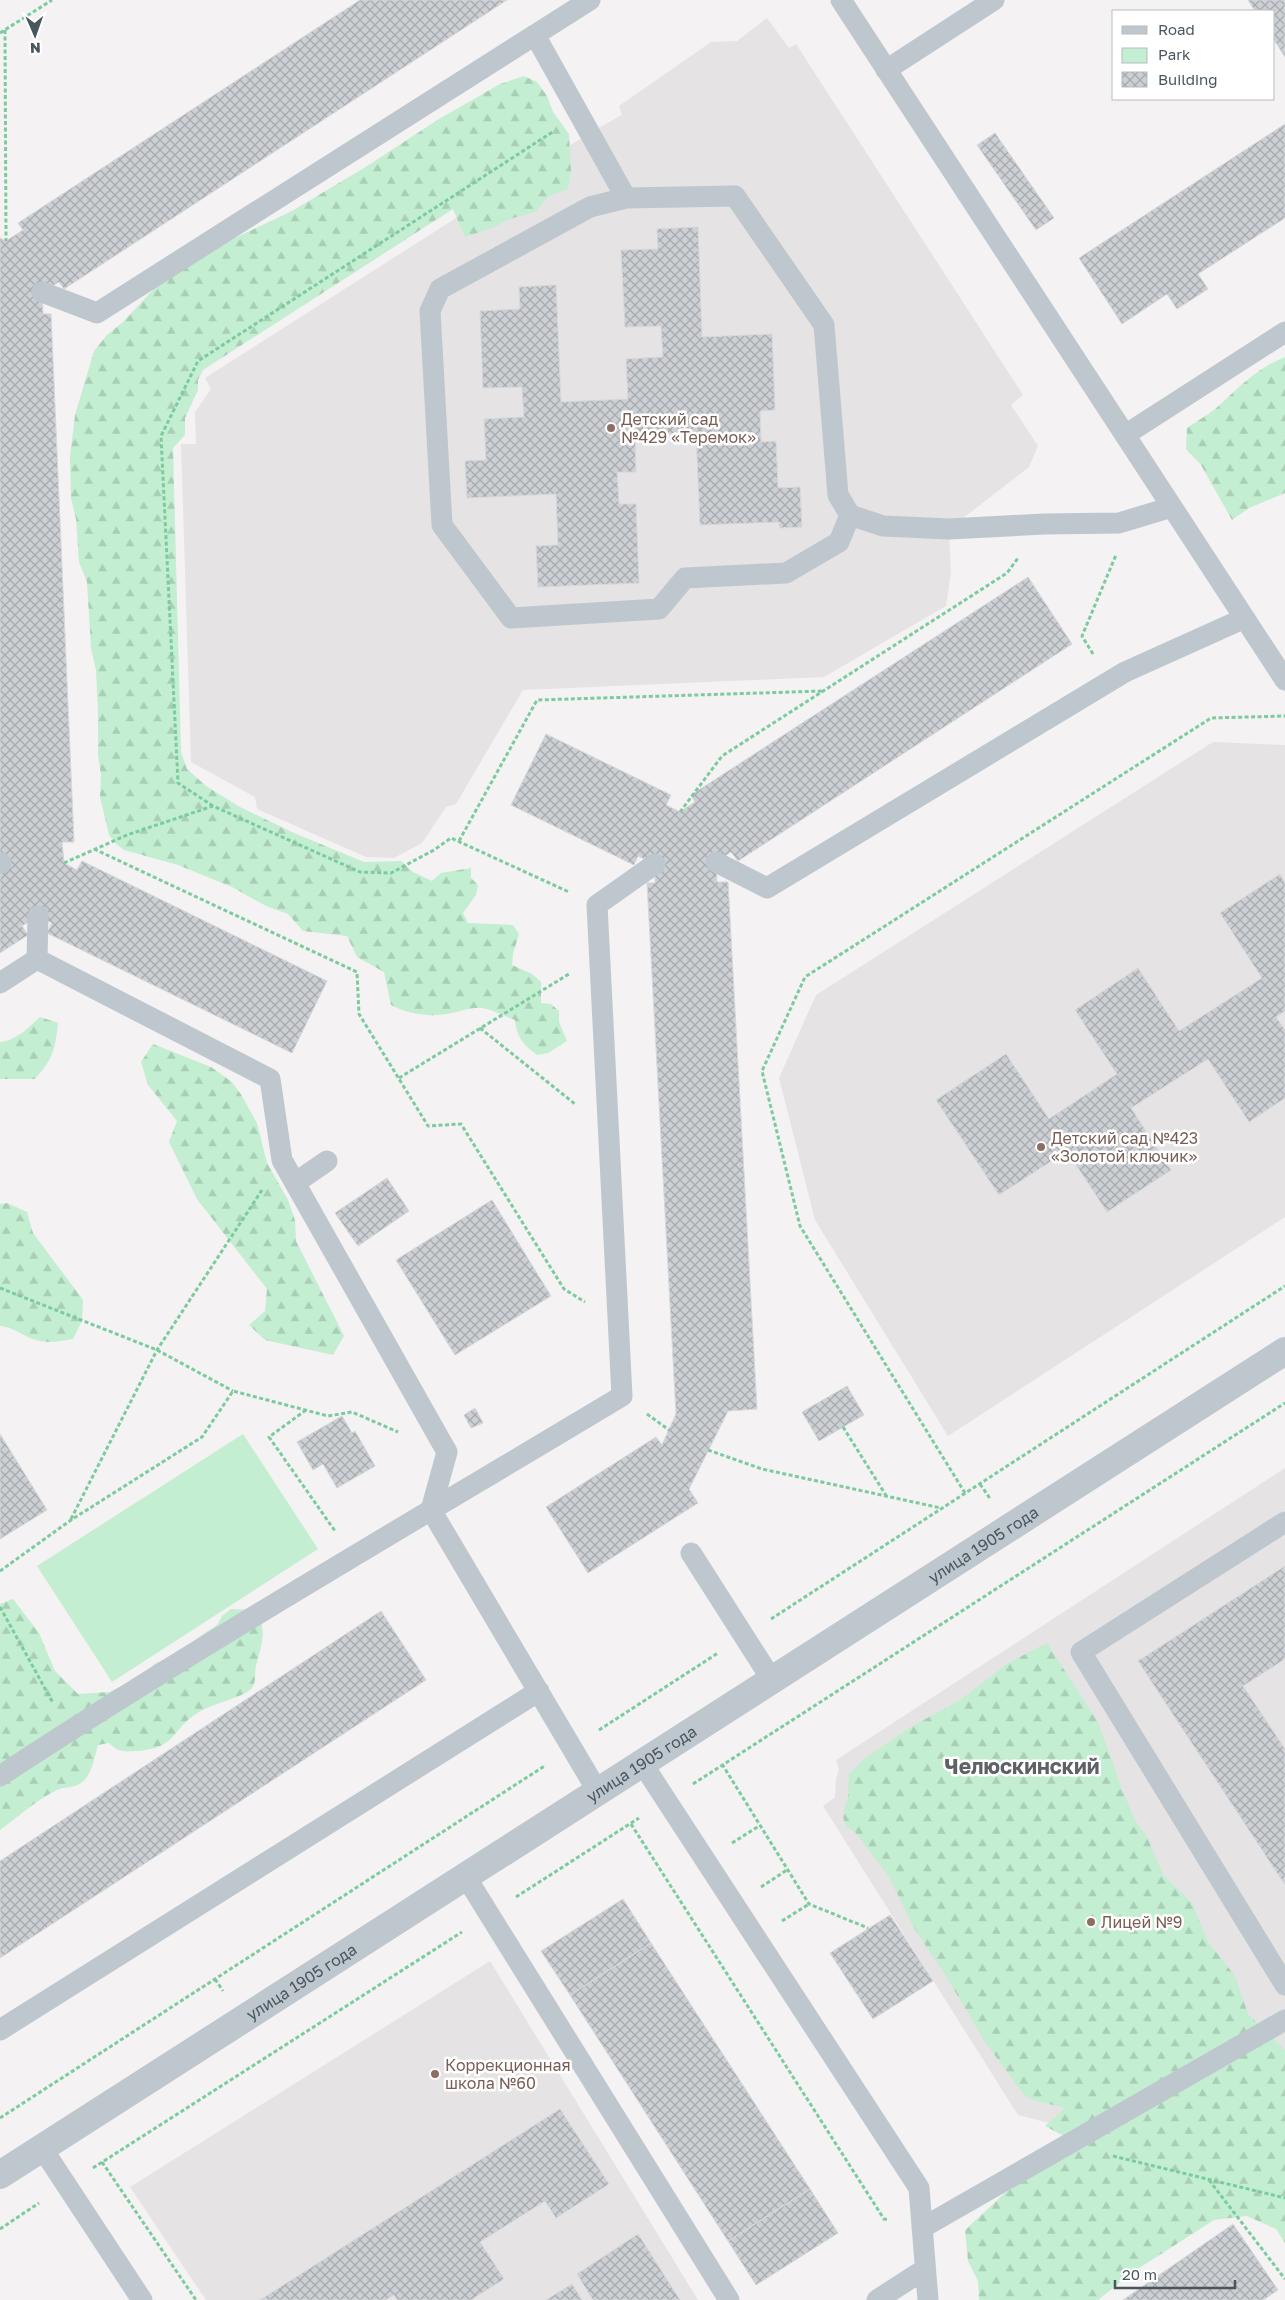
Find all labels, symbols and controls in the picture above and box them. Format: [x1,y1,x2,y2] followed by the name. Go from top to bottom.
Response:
[10,10,60,60] north arrow
[1112,10,1275,100] legend
[1158,20,1195,38] text: Road
[30,40,41,57] text: N
[1158,45,1191,63] text: Park
[1158,70,1218,88] text: Building
[621,409,756,447] place label: Детский сад №429 «Теремок»
[605,422,617,434] marker: Детский сад №429 «Теремок»
[1051,1128,1198,1166] place label: Детский сад №423 «Золотой ключик»
[1035,1141,1047,1153] marker: Детский сад №423 «Золотой ключик»
[924,1502,1042,1587] street label: улица 1905 года
[583,1721,700,1806] street label: улица 1905 года
[944,1753,1100,1779] district label: Челюскинский
[1101,1912,1182,1932] place label: Лицей №9
[1085,1916,1097,1928] marker: Лицей №9
[242,1939,360,2024] street label: улица 1905 года
[445,2055,571,2093] place label: Коррекционная школа №60
[429,2068,441,2080] marker: Коррекционная школа №60
[1115,2258,1235,2290] scale bar
[1122,2265,1157,2283] text: 20 m

